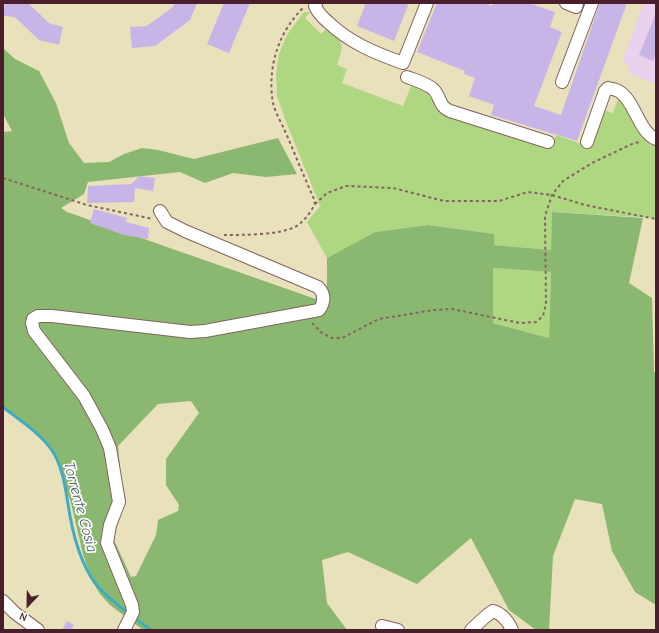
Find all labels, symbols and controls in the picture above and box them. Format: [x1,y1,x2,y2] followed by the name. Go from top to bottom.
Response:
[59,460,101,554] water label: Torrente Cosia
[8,585,48,625] north arrow
[18,609,29,624] text: N

